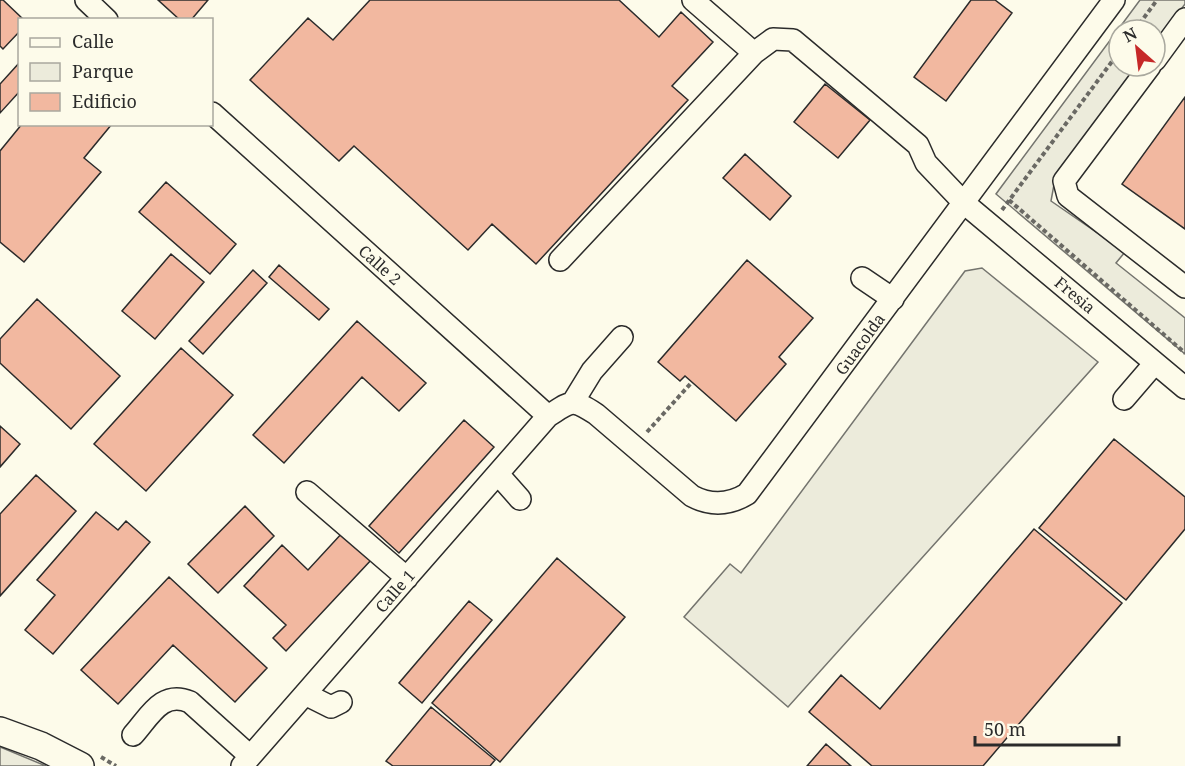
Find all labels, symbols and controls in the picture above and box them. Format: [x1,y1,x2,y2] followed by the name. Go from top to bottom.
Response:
[18,18,213,126] legend
[1107,18,1167,78] north arrow
[1119,22,1141,47] text: N
[72,29,114,53] text: Calle
[72,59,134,83] text: Parque
[72,89,137,113] text: Edificio
[354,240,406,290] street label: Calle 2
[1050,272,1100,318] street label: Fresia
[830,309,890,379] street label: Guacolda
[370,565,420,617] street label: Calle 1
[975,709,1119,747] scale bar
[984,717,1026,741] text: 50 m

